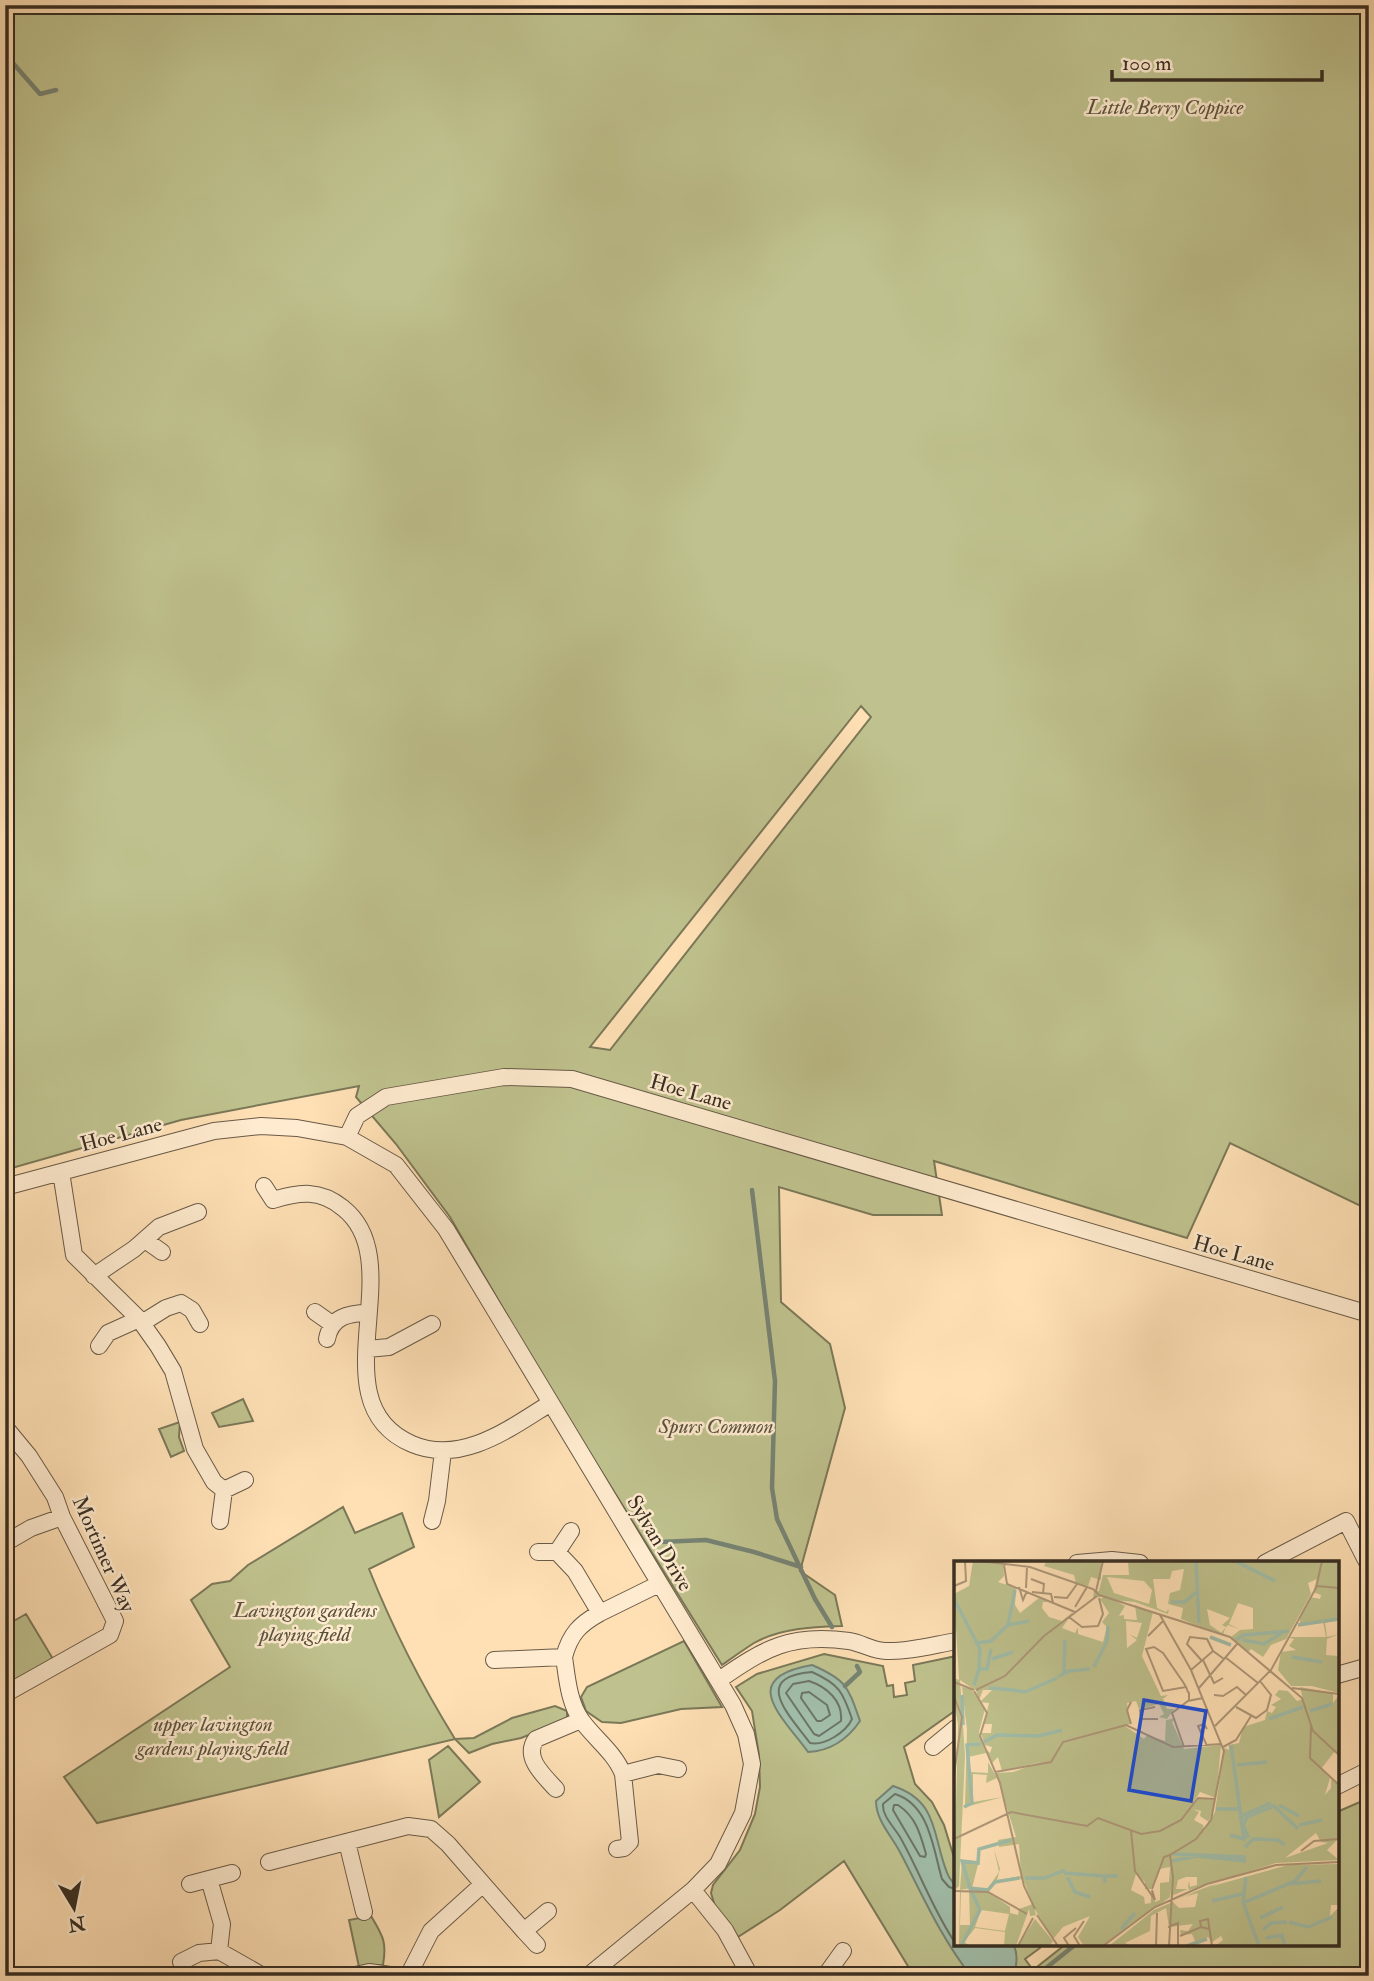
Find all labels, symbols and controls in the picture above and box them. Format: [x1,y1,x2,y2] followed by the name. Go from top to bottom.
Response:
[1112,38,1322,82] scale bar
[1122,50,1172,77] text: 100 m
[1086,94,1244,121] park label: Little Berry Coppice
[647,1068,735,1117] street label: Hoe Lane
[77,1111,165,1158] street label: Hoe Lane
[1190,1229,1278,1278] street label: Hoe Lane
[657,1413,774,1440] park label: Spurs Common
[620,1490,699,1596] street label: Sylvan Drive
[66,1492,142,1617] street label: Mortimer Way
[954,1561,1339,1946] inset map
[232,1597,378,1648] park label: Lavington gardens playing field
[134,1711,290,1762] park label: upper lavington gardens playing field
[38,1872,108,1942] north arrow
[65,1910,88,1937] text: N

